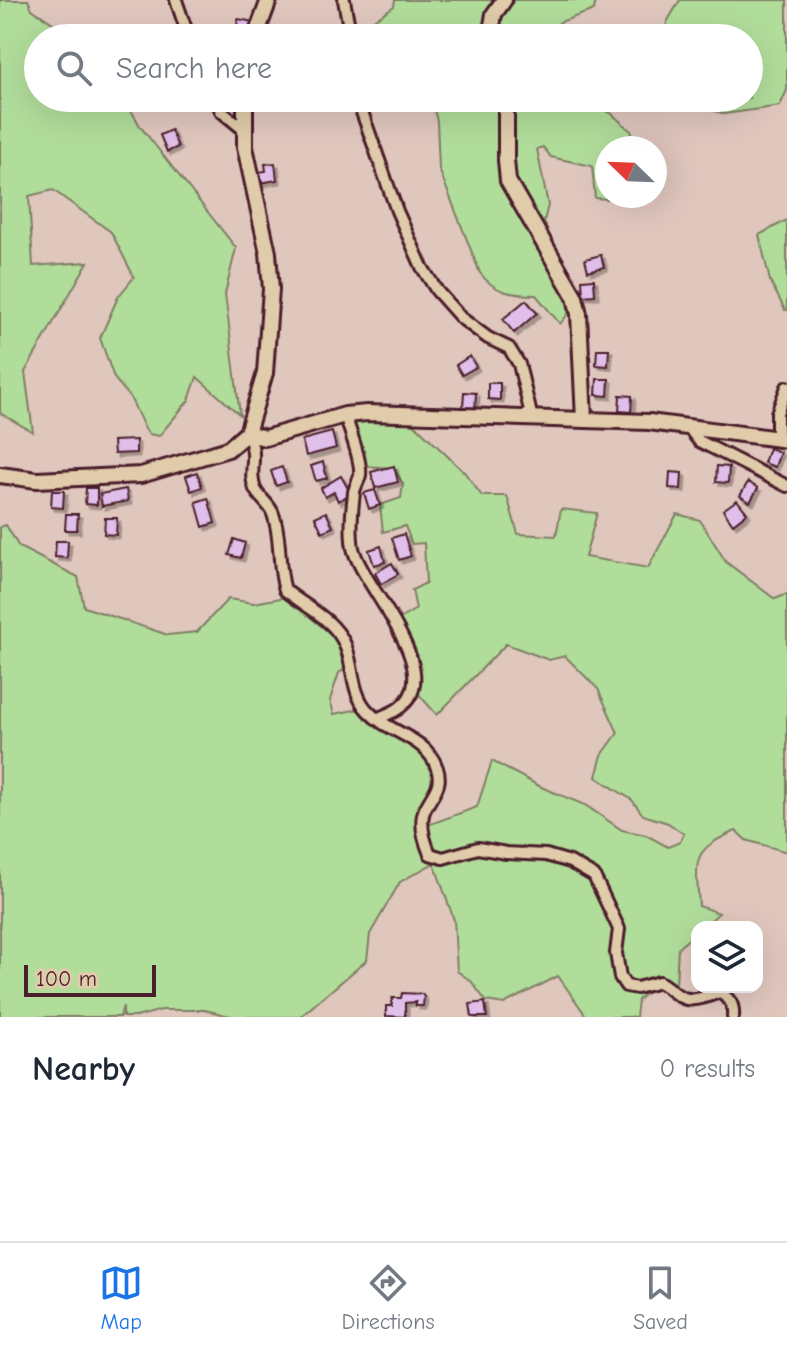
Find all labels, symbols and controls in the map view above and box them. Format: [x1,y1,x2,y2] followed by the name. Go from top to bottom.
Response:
[24,24,763,112] search box
[52,46,96,90] icon: search
[116,51,272,86] text: Search here
[595,136,667,208] north arrow
[691,921,763,993] map controls
[691,921,763,993] button: layers
[24,961,156,997] scale bar
[36,966,97,992] text: 100 m
[32,1049,135,1089] text: Nearby
[660,1054,755,1084] text: 0 results
[99,1261,143,1335] tab: Map
[342,1261,435,1335] tab: Directions
[633,1261,688,1335] tab: Saved

